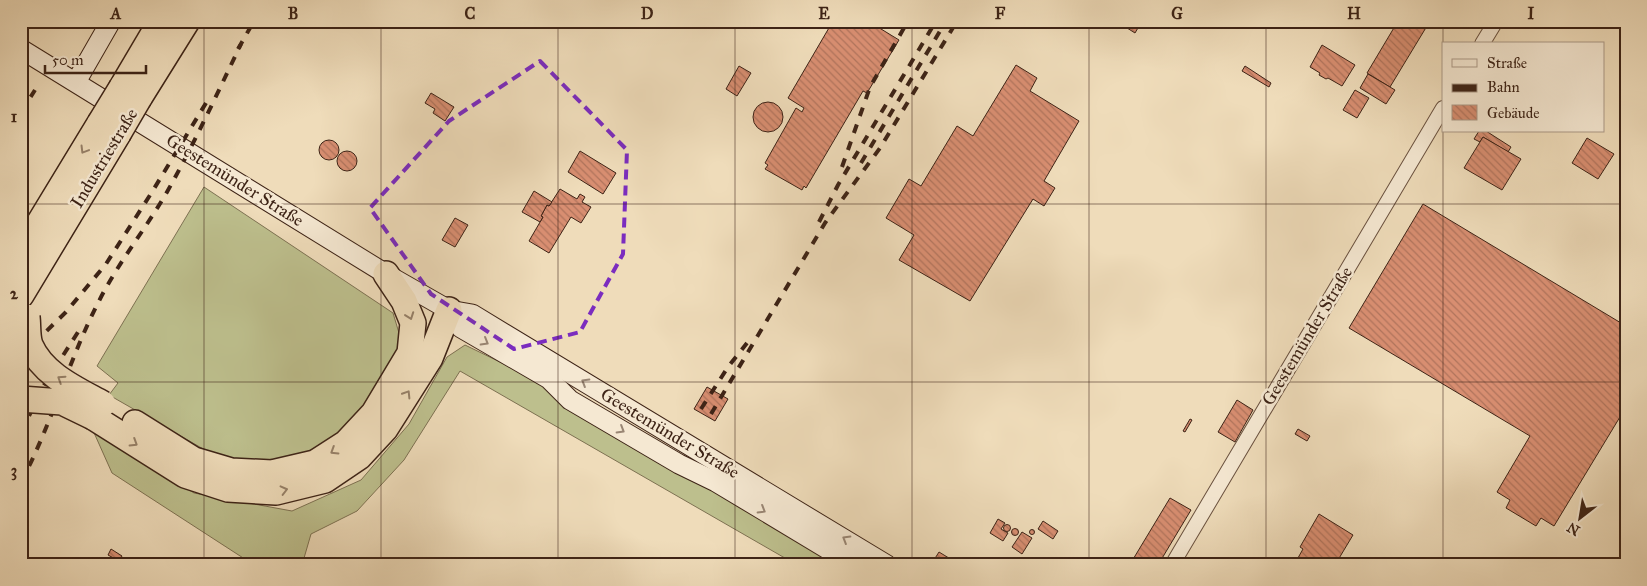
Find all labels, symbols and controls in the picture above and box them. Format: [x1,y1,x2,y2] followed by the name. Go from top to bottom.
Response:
[110,4,122,23] text: A
[288,4,298,23] text: B
[465,4,476,23] text: C
[641,4,654,23] text: D
[818,4,830,23] text: E
[995,4,1006,23] text: F
[1171,4,1183,23] text: G
[1347,4,1361,23] text: H
[1528,4,1535,23] text: I
[45,42,146,74] scale bar
[1442,42,1604,132] legend
[52,51,84,69] text: 50 m
[1487,54,1527,72] text: Straße
[1487,78,1520,96] text: Bahn
[66,104,142,212] street label: Industriestraße
[1487,104,1540,122] text: Gebäude
[11,107,18,126] text: 1
[162,129,308,231] street label: Geestemünder Straße
[81,144,91,153] one-way arrow
[1257,263,1357,409] street label: Geestemünder Straße
[10,284,19,303] text: 2
[404,312,414,320] one-way arrow
[480,335,489,345] one-way arrow
[57,376,66,386] one-way arrow
[581,379,590,389] one-way arrow
[597,383,743,483] street label: Geestemünder Straße
[401,390,410,400] one-way arrow
[615,423,624,433] one-way arrow
[128,437,137,446] one-way arrow
[331,444,340,454] one-way arrow
[11,461,17,481] text: 3
[280,485,289,496] one-way arrow
[1554,494,1604,544] north arrow
[757,503,766,513] one-way arrow
[1564,518,1583,539] text: N
[842,536,851,546] one-way arrow

